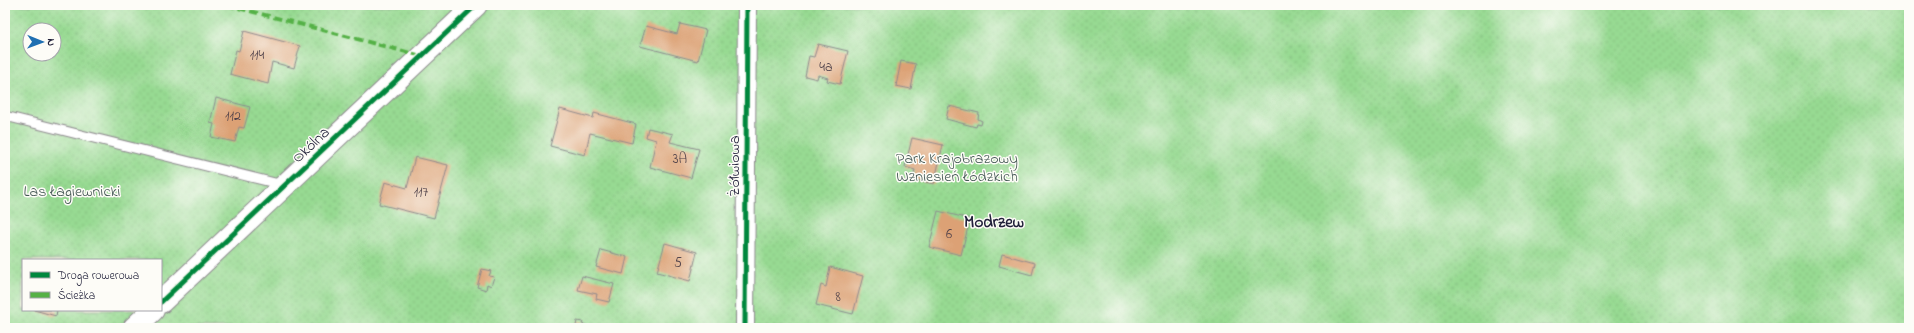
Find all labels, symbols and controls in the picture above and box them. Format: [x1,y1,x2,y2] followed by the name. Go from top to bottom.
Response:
[22,22,62,62] north arrow
[43,38,59,46] text: N
[250,45,265,66] house number: 114
[819,57,833,78] house number: 4a
[225,106,241,127] house number: 112
[287,121,336,169] street label: Okólna
[723,135,747,197] street label: Żółwiowa
[896,147,1018,189] park label: Park Krajobrazowy Wzniesień Łódzkich
[673,149,687,170] house number: 3A
[24,180,120,204] park label: Las Łagiewnicki
[414,182,429,203] house number: 117
[964,210,1024,235] district label: Modrzew
[946,224,952,245] house number: 6
[674,253,682,274] house number: 5
[22,259,162,311] legend
[57,267,139,286] text: Droga rowerowa
[58,287,95,305] text: Ścieżka
[835,287,841,308] house number: 8

